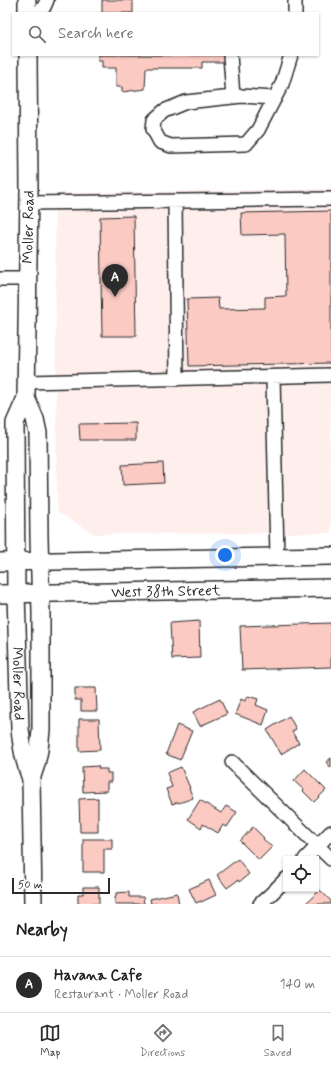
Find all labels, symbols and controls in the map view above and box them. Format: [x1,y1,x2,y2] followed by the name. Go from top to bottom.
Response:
[12,12,319,56] search box
[26,23,48,45] icon: search
[58,24,134,44] text: Search here
[18,190,40,264] street label: Moller Road
[102,264,128,297] pin: A
[215,545,235,565] your location
[111,581,221,603] street label: West 38th Street
[7,647,29,721] street label: Moller Road
[283,856,319,892] map controls
[283,856,319,892] button: locate
[12,876,110,895] scale bar
[18,878,43,892] text: 50 m
[16,919,68,941] text: Nearby
[54,966,142,986] text: Havana Cafe
[25,976,33,993] text: A
[280,976,315,993] text: 140 m
[54,986,188,1003] text: Restaurant · Moller Road
[39,1022,61,1060] tab: Map
[140,1022,185,1060] tab: Directions
[264,1022,292,1060] tab: Saved

